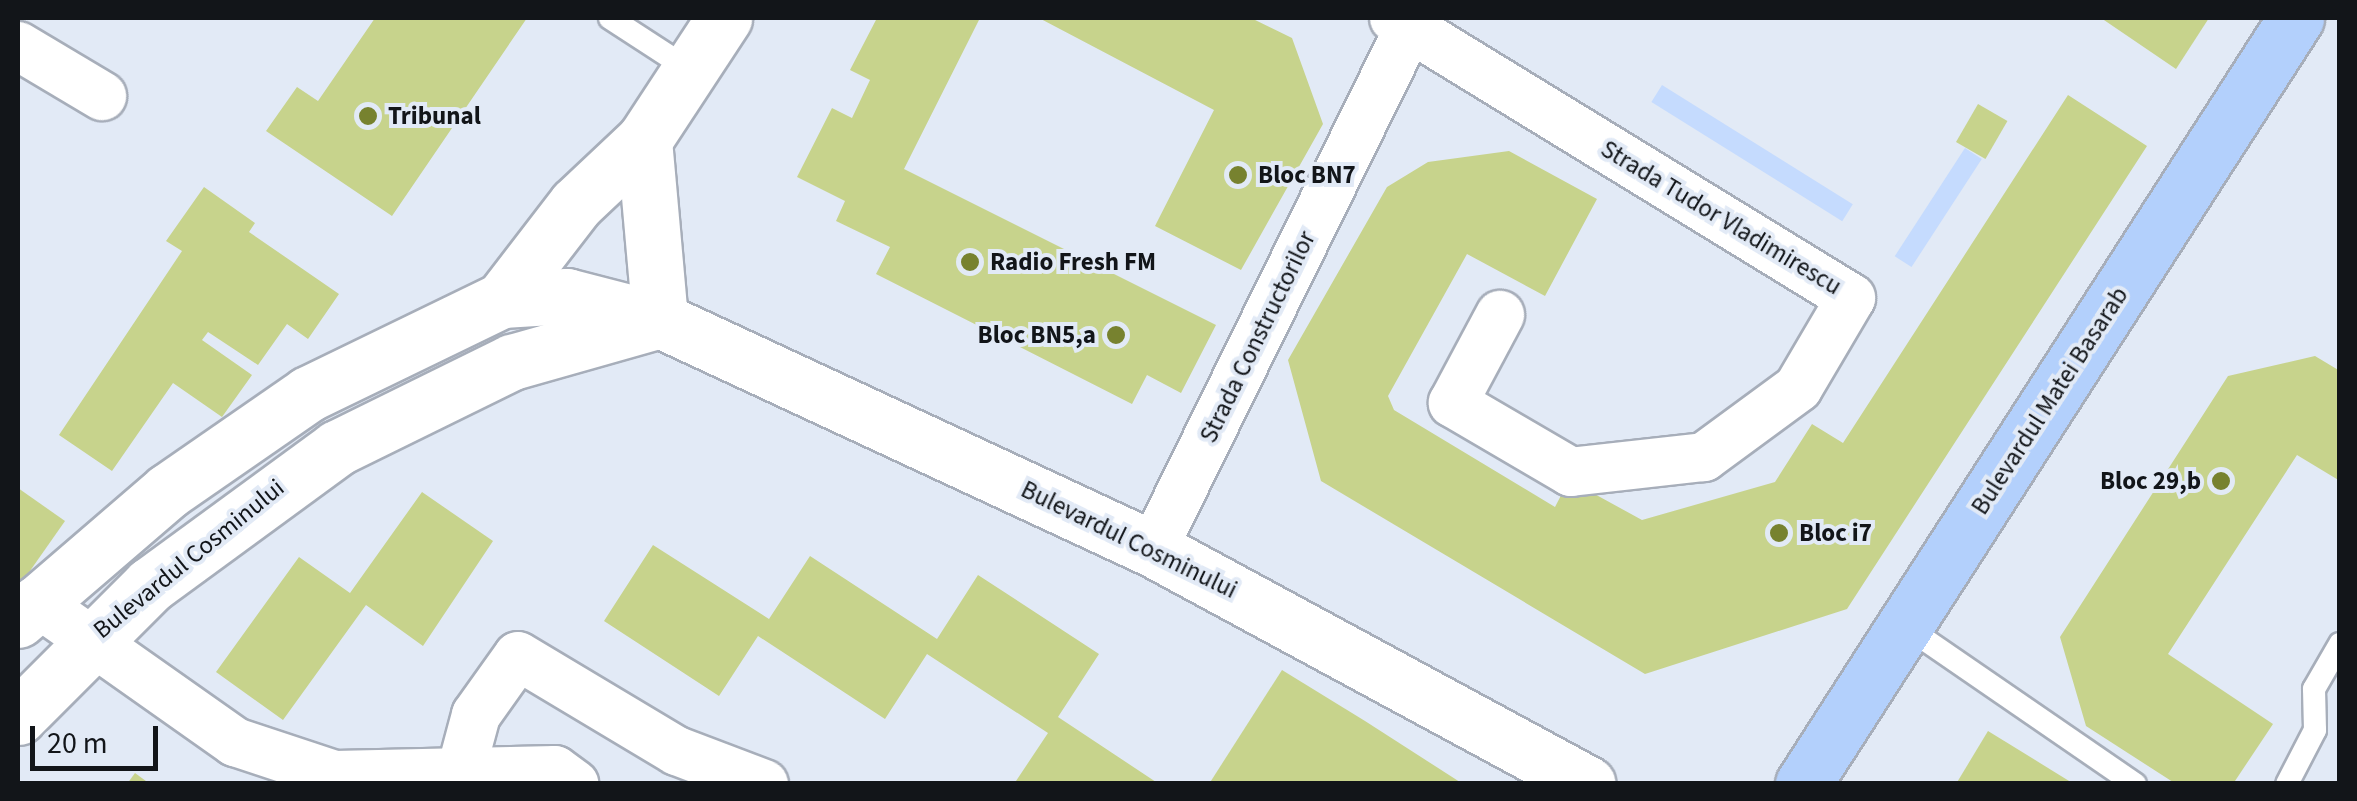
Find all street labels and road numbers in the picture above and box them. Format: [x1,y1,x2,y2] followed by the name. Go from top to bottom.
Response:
[1595,134,1847,302] street label: Strada Tudor Vladimirescu
[1194,226,1322,448] street label: Strada Constructorilor
[1965,282,2135,520] street label: Bulevardul Matei Basarab
[88,473,290,645] street label: Bulevardul Cosminului
[1016,475,1242,605] street label: Bulevardul Cosminului

